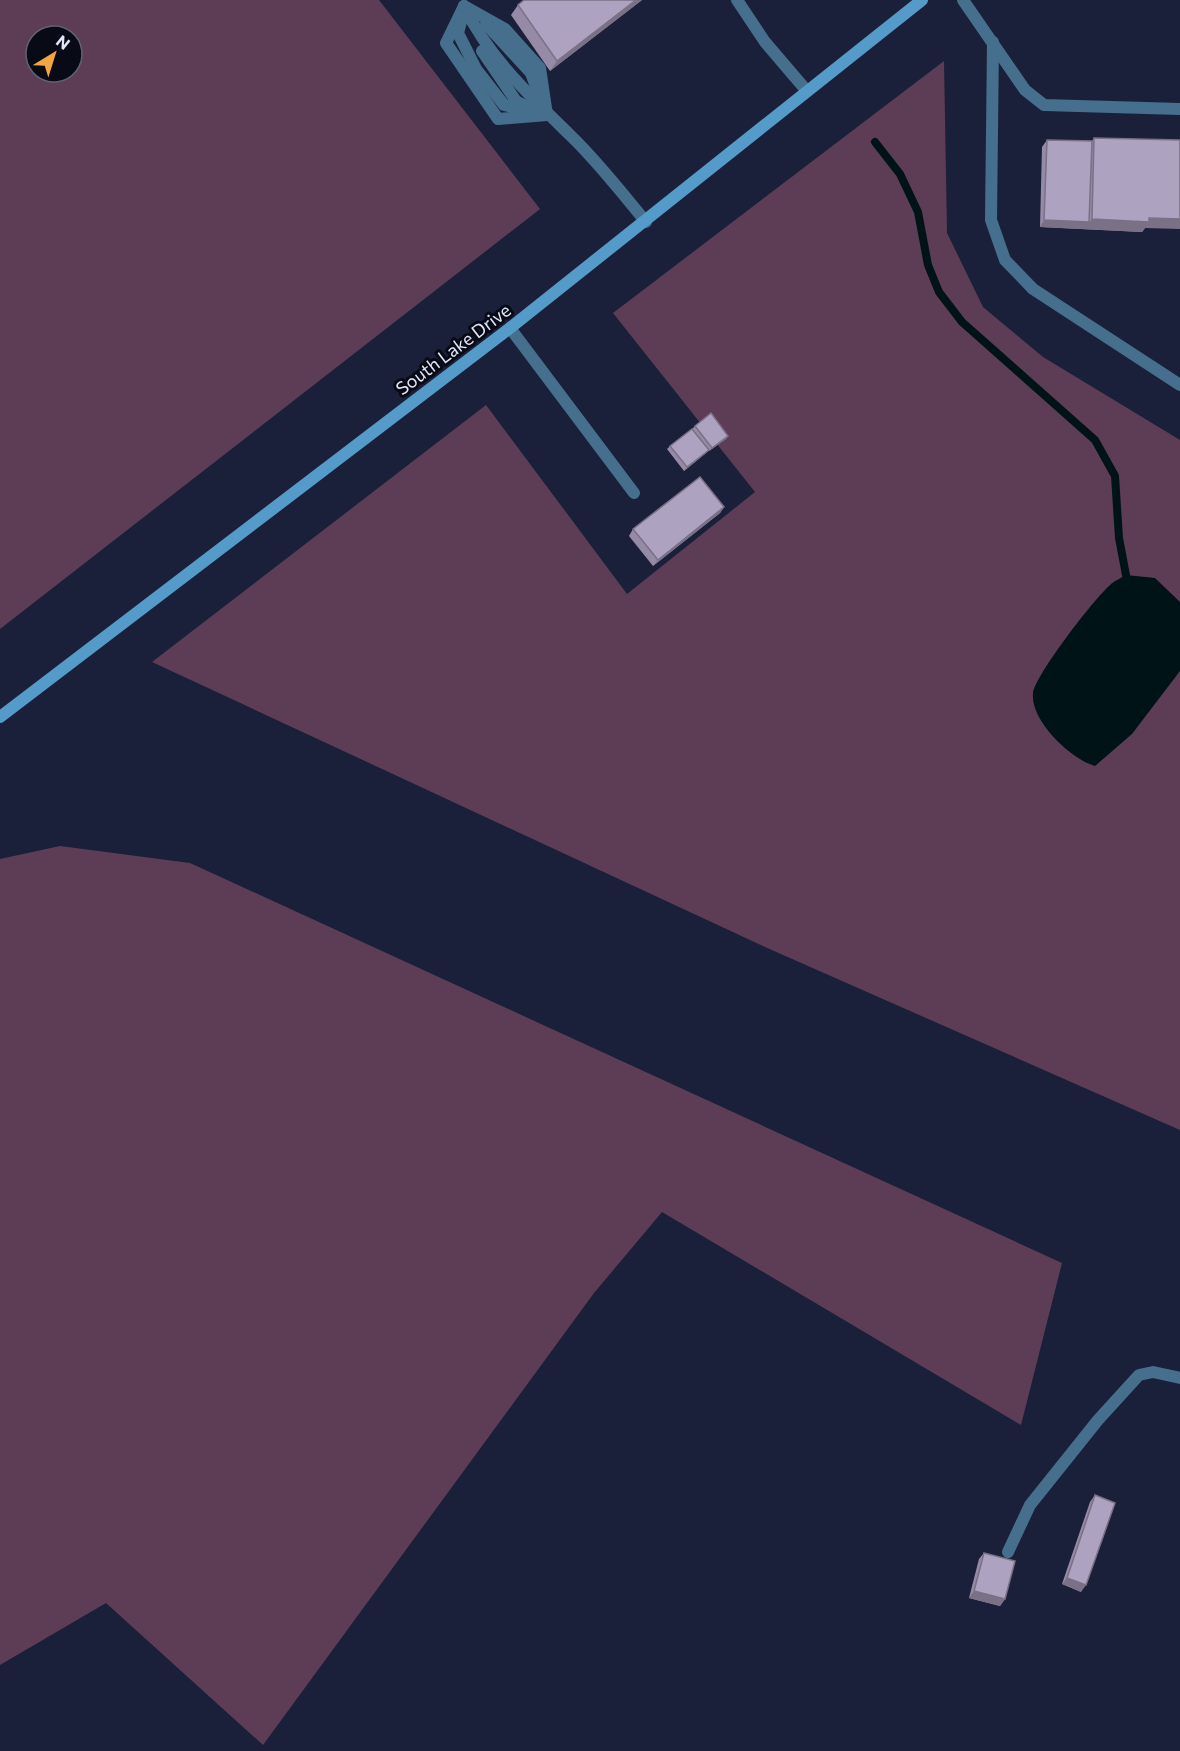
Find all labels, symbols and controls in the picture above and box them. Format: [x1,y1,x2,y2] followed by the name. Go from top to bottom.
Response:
[24,24,84,84] north arrow
[53,31,74,53] text: N
[391,299,515,399] street label: South Lake Drive

